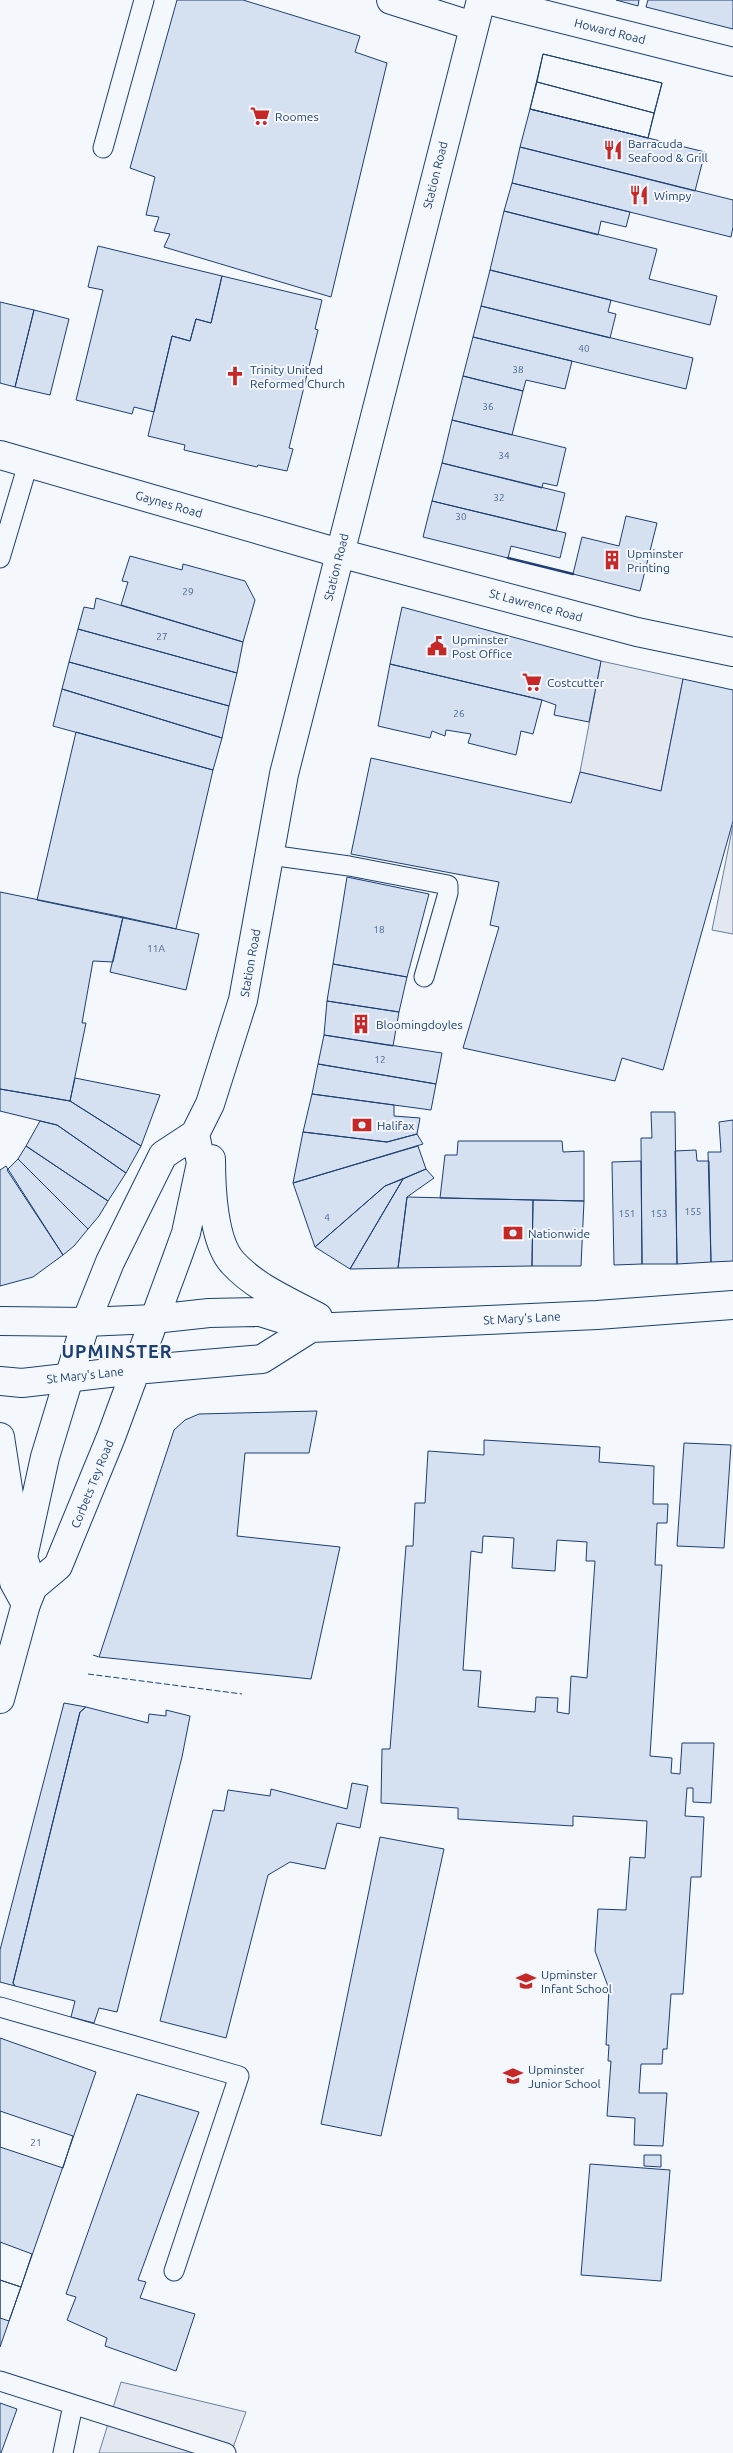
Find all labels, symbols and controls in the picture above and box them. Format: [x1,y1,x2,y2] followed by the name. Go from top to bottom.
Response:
[573,16,647,46] street label: Howard Road
[249,105,271,127] supermarket icon: Roomes
[275,110,319,123] place label: Roomes
[628,137,708,164] place label: Barracuda Seafood & Grill
[602,139,624,161] restaurant icon: Barracuda Seafood & Grill
[420,140,450,210] street label: Station Road
[628,184,650,206] restaurant icon: Wimpy
[654,189,692,202] place label: Wimpy
[578,343,590,354] house number: 40
[250,363,345,390] place label: Trinity United Reformed Church
[512,364,524,375] house number: 38
[224,365,246,387] church icon: Trinity United Reformed Church
[482,401,494,412] house number: 36
[498,450,510,461] house number: 34
[134,488,204,520] street label: Gaynes Road
[493,492,505,503] house number: 32
[455,511,467,522] house number: 30
[321,532,351,602] street label: Station Road
[627,547,684,574] place label: Upminster Printing
[601,549,623,571] building icon: Upminster Printing
[182,586,194,597] house number: 29
[488,586,584,624] street label: St Lawrence Road
[156,631,168,642] house number: 27
[452,633,512,660] place label: Upminster Post Office
[426,635,448,657] public building icon: Upminster Post Office
[521,671,543,693] supermarket icon: Costcutter
[547,676,605,689] place label: Costcutter
[453,708,465,719] house number: 26
[373,924,385,935] house number: 18
[238,928,262,998] street label: Station Road
[147,943,165,954] house number: 11A
[350,1013,372,1035] building icon: Bloomingdoyles
[376,1018,463,1031] place label: Bloomingdoyles
[374,1054,386,1065] house number: 12
[351,1114,373,1136] bank icon: Halifax
[377,1119,414,1132] place label: Halifax
[685,1206,701,1217] house number: 155
[619,1208,635,1219] house number: 151
[651,1208,667,1219] house number: 153
[324,1212,330,1223] house number: 4
[502,1222,524,1244] bank icon: Nationwide
[528,1227,590,1240] place label: Nationwide
[483,1309,561,1327] street label: St Mary's Lane
[61,1341,173,1361] district label: UPMINSTER
[46,1364,124,1386] street label: St Mary's Lane
[68,1438,116,1530] street label: Corbets Tey Road
[541,1968,612,1995] place label: Upminster Infant School
[515,1970,537,1992] school or university icon: Upminster Infant School
[528,2063,601,2090] place label: Upminster Junior School
[502,2065,524,2087] school or university icon: Upminster Junior School
[30,2137,42,2148] house number: 21

